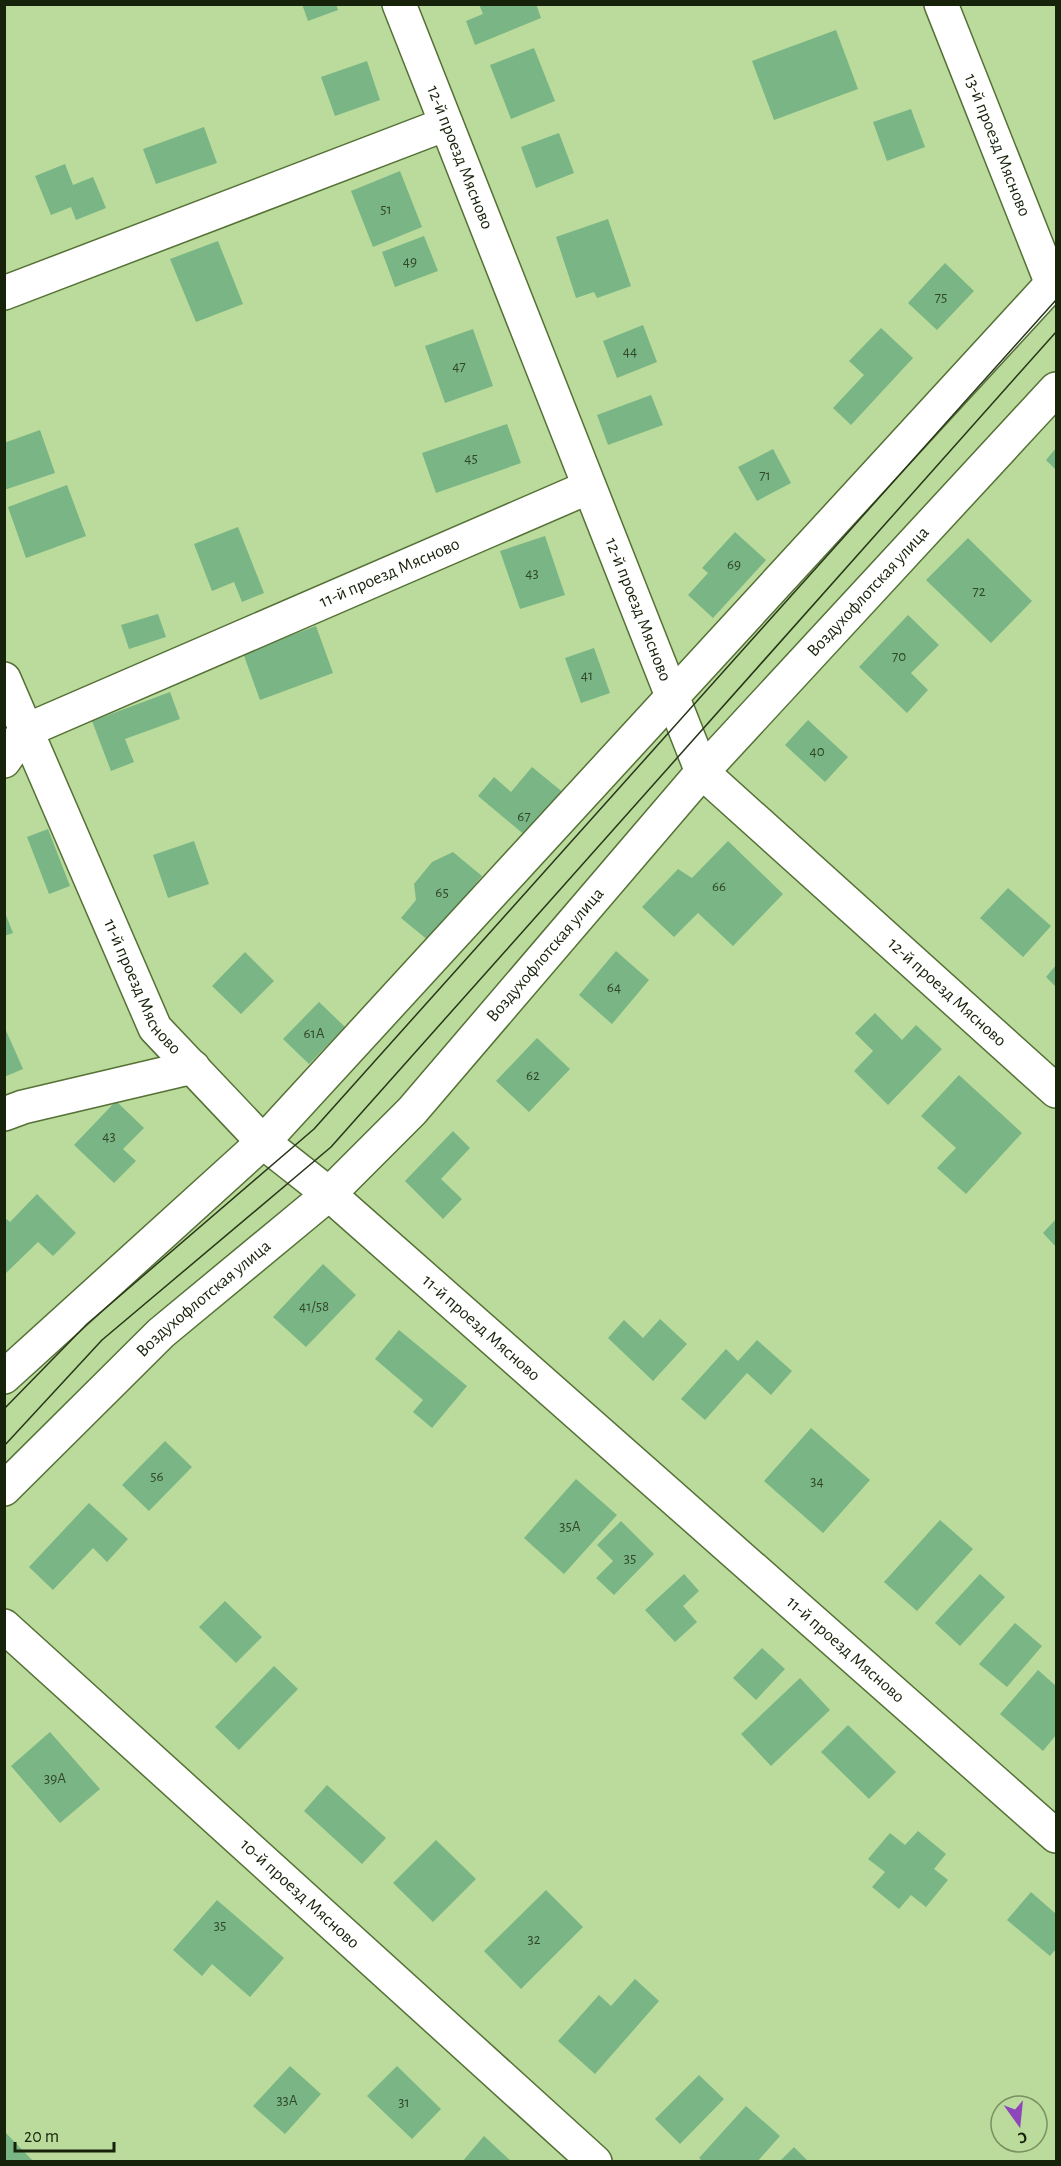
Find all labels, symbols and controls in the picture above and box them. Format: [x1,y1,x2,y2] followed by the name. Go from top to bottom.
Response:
[961,71,1033,219] street label: 13-й проезд Мясново
[423,83,496,232] street label: 12-й проезд Мясново
[380,202,392,217] house number: 51
[403,254,417,269] house number: 49
[935,290,947,305] house number: 75
[623,344,637,359] house number: 44
[452,359,466,374] house number: 47
[464,451,478,466] house number: 45
[759,468,771,483] house number: 71
[804,523,933,661] street label: Воздухофлотская улица
[317,535,462,611] street label: 11-й проезд Мясново
[602,535,674,684] street label: 12-й проезд Мясново
[727,557,741,572] house number: 69
[525,566,539,581] house number: 43
[972,584,986,599] house number: 72
[892,649,906,664] house number: 70
[581,668,593,683] house number: 41
[809,744,825,759] house number: 40
[517,809,531,824] house number: 67
[712,879,726,894] house number: 66
[435,885,449,900] house number: 65
[483,885,608,1026] street label: Воздухофлотская улица
[100,917,184,1058] street label: 11-й проезд Мясново
[884,935,1009,1050] street label: 12-й проезд Мясново
[607,980,621,995] house number: 64
[303,1026,325,1041] house number: 61А
[526,1068,540,1083] house number: 62
[102,1129,116,1144] house number: 43
[133,1237,274,1361] street label: Воздухофлотская улица
[419,1272,543,1385] street label: 11-й проезд Мясново
[299,1299,329,1314] house number: 41/58
[150,1469,164,1484] house number: 56
[810,1474,824,1489] house number: 34
[559,1519,581,1534] house number: 35А
[624,1551,636,1566] house number: 35
[783,1593,908,1706] street label: 11-й проезд Мясново
[44,1771,66,1786] house number: 39А
[236,1836,363,1952] street label: 10-й проезд Мясново
[214,1918,226,1933] house number: 35
[527,1932,541,1947] house number: 32
[276,2093,298,2108] house number: 33А
[989,2094,1049,2154] north arrow
[398,2095,410,2110] house number: 31
[15,2115,114,2153] scale bar
[24,2128,59,2146] text: 20 m
[1016,2129,1029,2146] text: С

